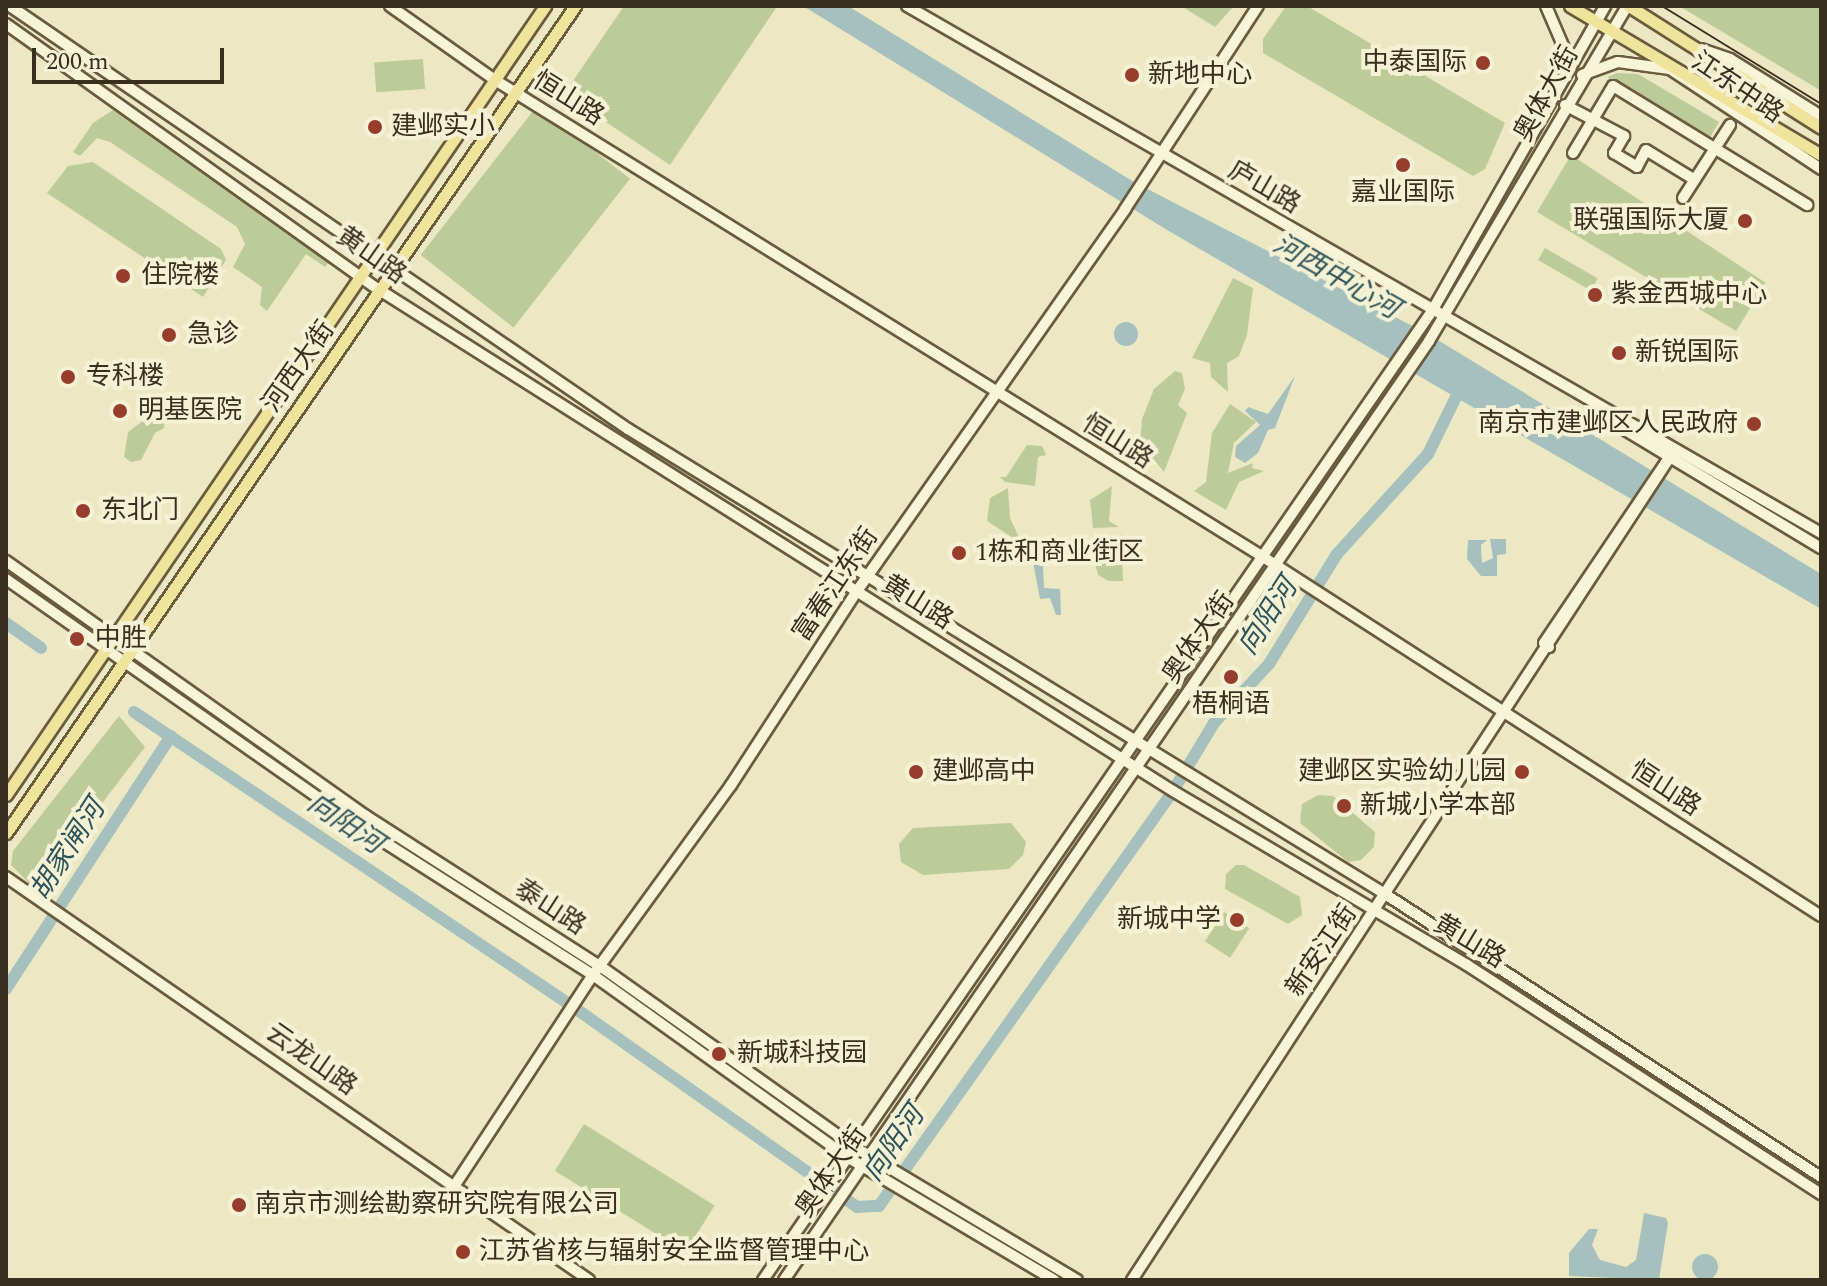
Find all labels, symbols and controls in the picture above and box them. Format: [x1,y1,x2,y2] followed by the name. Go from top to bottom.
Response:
[36,32,228,82] scale bar
[1508,41,1586,147] street label: 奥体大街
[46,44,109,80] text: 200 m
[1685,46,1789,130] street label: 江东中路
[1363,47,1467,79] place label: 中泰国际
[1474,54,1492,72] marker: 中泰国际
[1148,59,1252,91] place label: 新地中心
[527,65,609,133] street label: 恒山路
[1123,66,1141,84] marker: 新地中心
[391,111,495,143] place label: 建邺实小
[366,118,384,136] marker: 建邺实小
[1222,155,1306,221] street label: 庐山路
[1394,156,1412,174] marker: 嘉业国际
[1351,177,1455,209] place label: 嘉业国际
[1573,205,1729,237] place label: 联强国际大厦
[1736,212,1754,230] marker: 联强国际大厦
[330,221,412,291] street label: 黄山路
[1267,227,1405,327] water label: 河西中心河
[141,260,219,292] place label: 住院楼
[112,265,134,287] marker: 住院楼
[1611,279,1767,311] place label: 紫金西城中心
[1586,286,1604,304] marker: 紫金西城中心
[256,315,342,419] street label: 河西大街
[187,319,239,351] place label: 急诊
[158,324,180,346] marker: 急诊
[1635,337,1739,369] place label: 新锐国际
[1610,344,1628,362] marker: 新锐国际
[86,361,164,393] place label: 专科楼
[57,366,79,388] marker: 专科楼
[138,395,242,427] place label: 明基医院
[109,400,131,422] marker: 明基医院
[1076,408,1158,476] street label: 恒山路
[1478,408,1738,440] place label: 南京市建邺区人民政府
[1745,415,1763,433] marker: 南京市建邺区人民政府
[101,495,179,527] place label: 东北门
[72,500,94,522] marker: 东北门
[787,522,885,648] street label: 富春江东街
[975,537,1144,569] place label: 1栋和商业街区
[950,544,968,562] marker: 1栋和商业街区
[876,569,958,637] street label: 黄山路
[1231,573,1305,661] water label: 向阳河
[1156,586,1242,690] street label: 奥体大街
[95,623,147,655] place label: 中胜
[66,628,88,650] marker: 中胜
[1222,668,1240,686] marker: 梧桐语
[1192,689,1270,721] place label: 梧桐语
[1624,755,1706,823] street label: 恒山路
[932,756,1036,788] place label: 建邺高中
[1298,756,1506,788] place label: 建邺区实验幼儿园
[907,763,925,781] marker: 建邺高中
[1513,763,1531,781] marker: 建邺区实验幼儿园
[301,787,389,861] water label: 向阳河
[1360,790,1516,822] place label: 新城小学本部
[23,794,113,906] water label: 胡家闸河
[1335,797,1353,815] marker: 新城小学本部
[509,874,591,942] street label: 泰山路
[1280,899,1364,1003] street label: 新安江街
[1117,904,1221,936] place label: 新城中学
[1428,909,1510,975] street label: 黄山路
[1228,911,1246,929] marker: 新城中学
[259,1017,363,1103] street label: 云龙山路
[737,1038,867,1070] place label: 新城科技园
[708,1043,730,1065] marker: 新城科技园
[856,1100,932,1188] water label: 向阳河
[789,1120,875,1224] street label: 奥体大街
[255,1189,619,1221] place label: 南京市测绘勘察研究院有限公司
[230,1196,248,1214] marker: 南京市测绘勘察研究院有限公司
[479,1236,869,1268] place label: 江苏省核与辐射安全监督管理中心
[454,1243,472,1261] marker: 江苏省核与辐射安全监督管理中心

